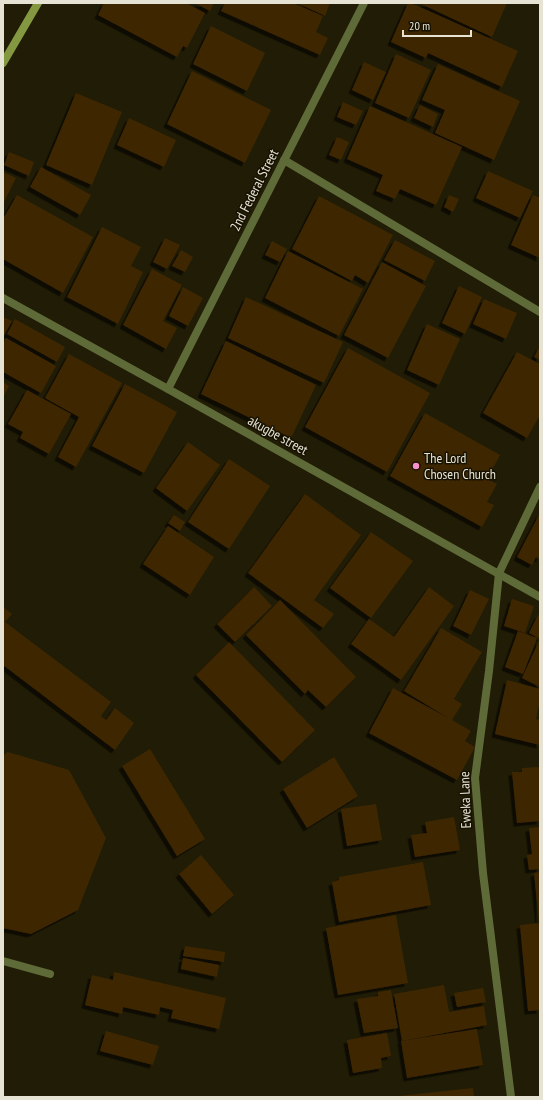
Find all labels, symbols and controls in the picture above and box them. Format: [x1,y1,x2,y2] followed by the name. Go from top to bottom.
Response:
[403,12,471,38] scale bar
[409,18,430,33] text: 20 m
[226,146,282,234] street label: 2nd Federal Street
[245,411,311,459] street label: akugbe street
[424,449,496,483] place label: The Lord Chosen Church
[411,461,421,471] marker: The Lord Chosen Church
[455,771,475,829] street label: Eweka Lane

